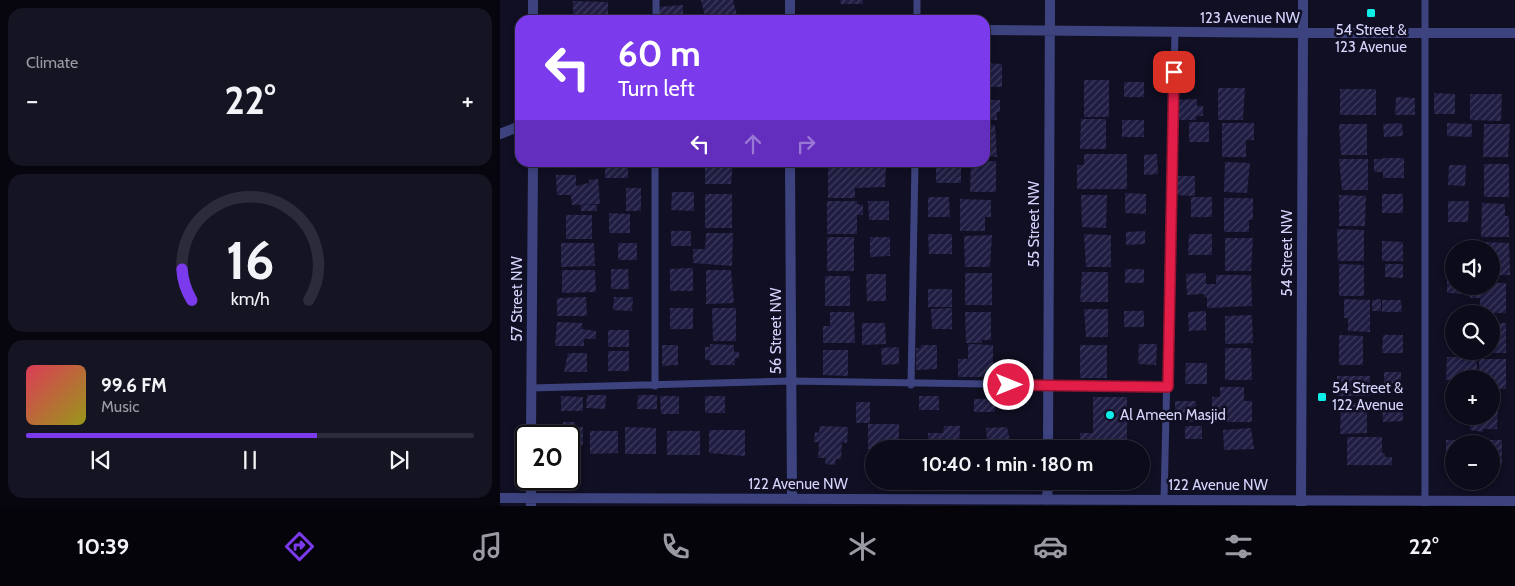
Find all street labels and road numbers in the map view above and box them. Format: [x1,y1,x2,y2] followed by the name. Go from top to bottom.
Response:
[1200,9,1301,27] street label: 123 Avenue NW
[1025,180,1043,267] street label: 55 Street NW
[1278,209,1296,296] street label: 54 Street NW
[508,255,526,342] street label: 57 Street NW
[767,287,785,374] street label: 56 Street NW
[748,475,849,493] street label: 122 Avenue NW
[1168,476,1269,494] street label: 122 Avenue NW

